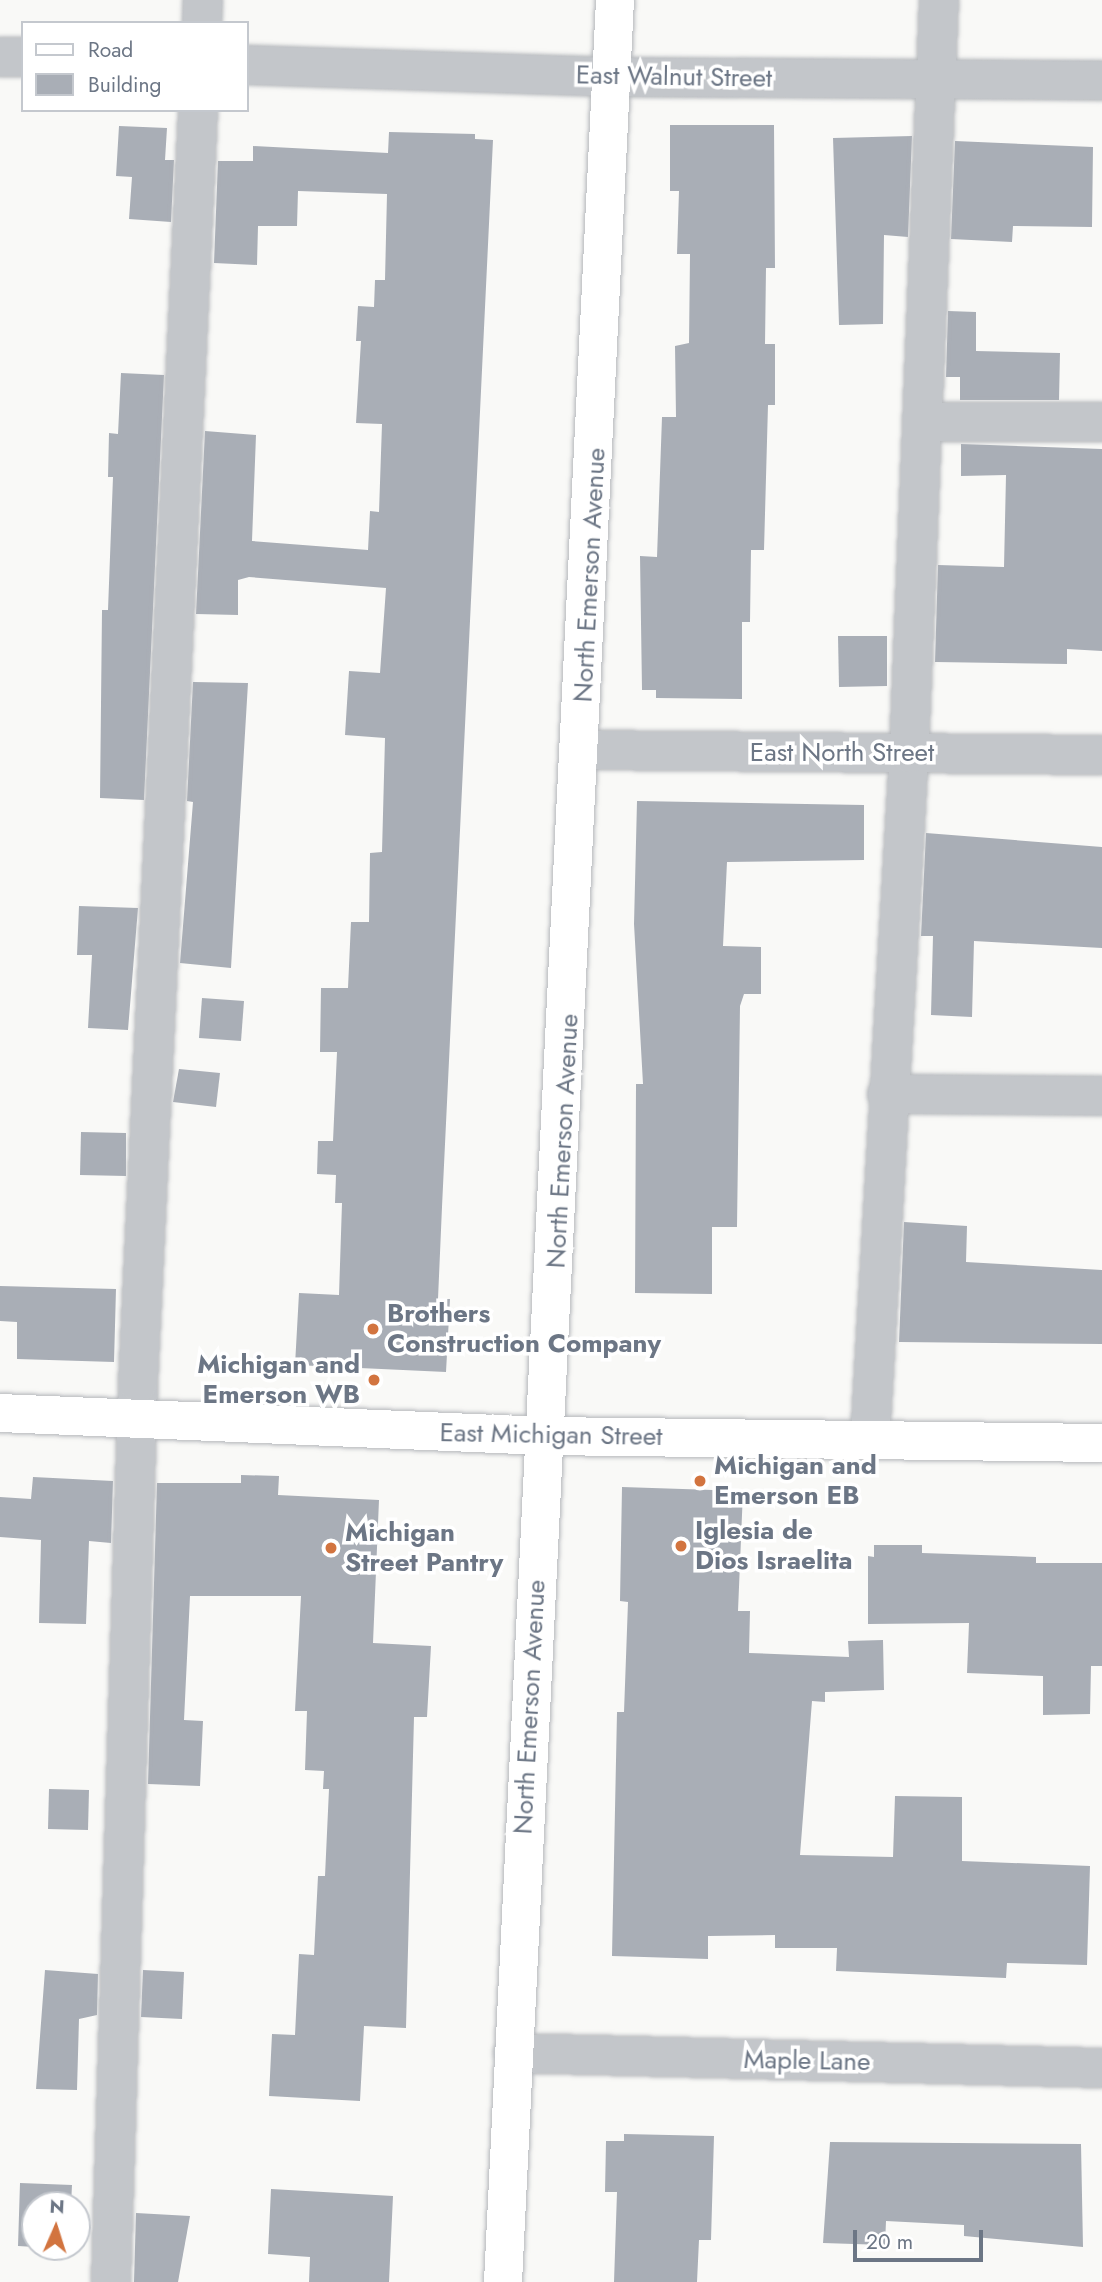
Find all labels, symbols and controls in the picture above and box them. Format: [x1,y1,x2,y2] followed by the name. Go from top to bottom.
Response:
[21,21,248,112] legend
[88,35,133,65] text: Road
[576,60,772,94] street label: East Walnut Street
[88,70,161,100] text: Building
[568,447,612,703] street label: North Emerson Avenue
[750,737,934,769] street label: East North Street
[541,1013,585,1269] street label: North Emerson Avenue
[387,1298,661,1360] place label: Brothers Construction Company
[365,1321,381,1337] marker: Brothers Construction Company
[197,1349,360,1410] place label: Michigan and Emerson WB
[366,1372,382,1388] marker: Michigan and Emerson WB
[439,1417,663,1453] street label: East Michigan Street
[714,1450,877,1512] place label: Michigan and Emerson EB
[692,1473,708,1489] marker: Michigan and Emerson EB
[695,1515,852,1576] place label: Iglesia de Dios Israelita
[345,1517,503,1578] place label: Michigan Street Pantry
[673,1538,689,1554] marker: Iglesia de Dios Israelita
[323,1540,339,1556] marker: Michigan Street Pantry
[508,1579,552,1835] street label: North Emerson Avenue
[743,2044,871,2078] street label: Maple Lane
[21,2191,91,2261] north arrow
[49,2193,65,2220] text: N
[857,2216,986,2260] scale bar
[866,2227,913,2257] text: 20 m

